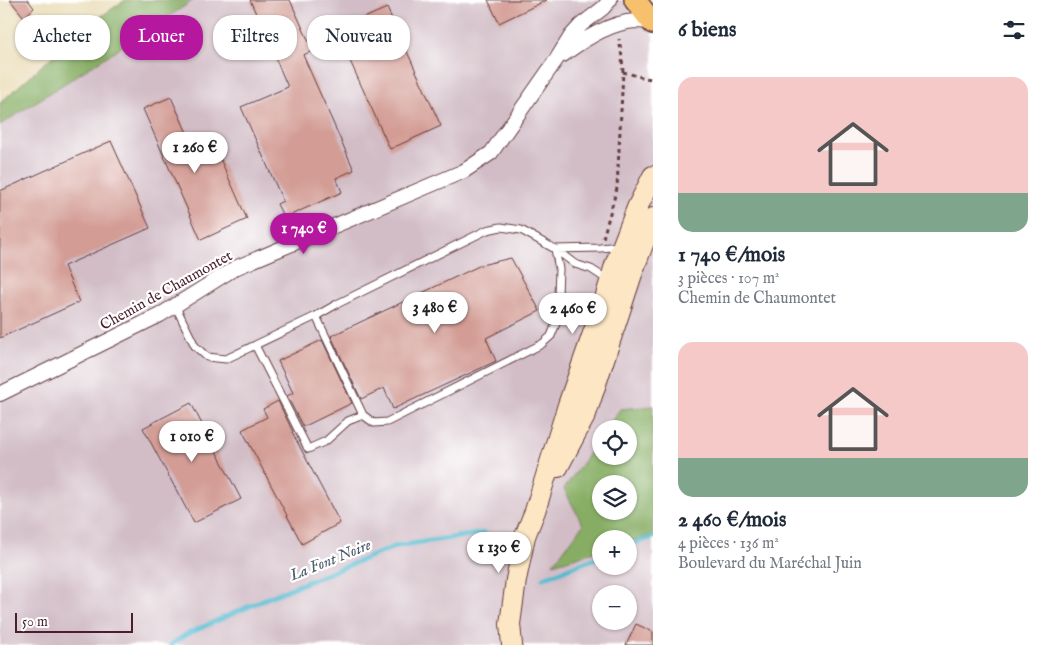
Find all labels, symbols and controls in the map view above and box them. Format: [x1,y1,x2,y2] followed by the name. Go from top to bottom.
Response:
[15,15,110,60] chip: Acheter
[120,15,203,60] chip: Louer
[213,15,297,60] chip: Filtres
[307,15,410,60] chip: Nouveau
[1000,16,1028,44] icon: filters
[678,17,736,44] text: 6 biens
[808,109,898,199] icon: home
[149,132,241,174] pin: 1 260 €
[173,138,217,158] text: 1 260 €
[258,212,350,255] pin: 1 740 €
[281,219,327,239] text: 1 740 €
[678,242,785,269] text: 1 740 €/mois
[97,246,236,335] street label: Chemin de Chaumontet
[678,269,780,289] text: 3 pièces · 107 m²
[678,289,836,309] text: Chemin de Chaumontet
[389,292,481,334] pin: 3 480 €
[527,292,619,335] pin: 2 460 €
[413,298,457,318] text: 3 480 €
[550,299,596,319] text: 2 460 €
[808,374,898,464] icon: home
[146,420,238,463] pin: 1 010 €
[592,420,637,630] map controls
[592,420,637,465] button: locate
[170,427,214,447] text: 1 010 €
[592,475,637,520] button: layers
[678,507,786,534] text: 2 460 €/mois
[592,530,637,575] button: +
[453,532,545,574] pin: 1 130 €
[678,534,779,554] text: 4 pièces · 136 m²
[286,535,375,587] water label: La Font Noire
[478,538,520,558] text: 1 130 €
[678,554,862,574] text: Boulevard du Maréchal Juin
[592,585,637,630] button: −
[15,610,132,633] scale bar
[22,613,48,631] text: 50 m

